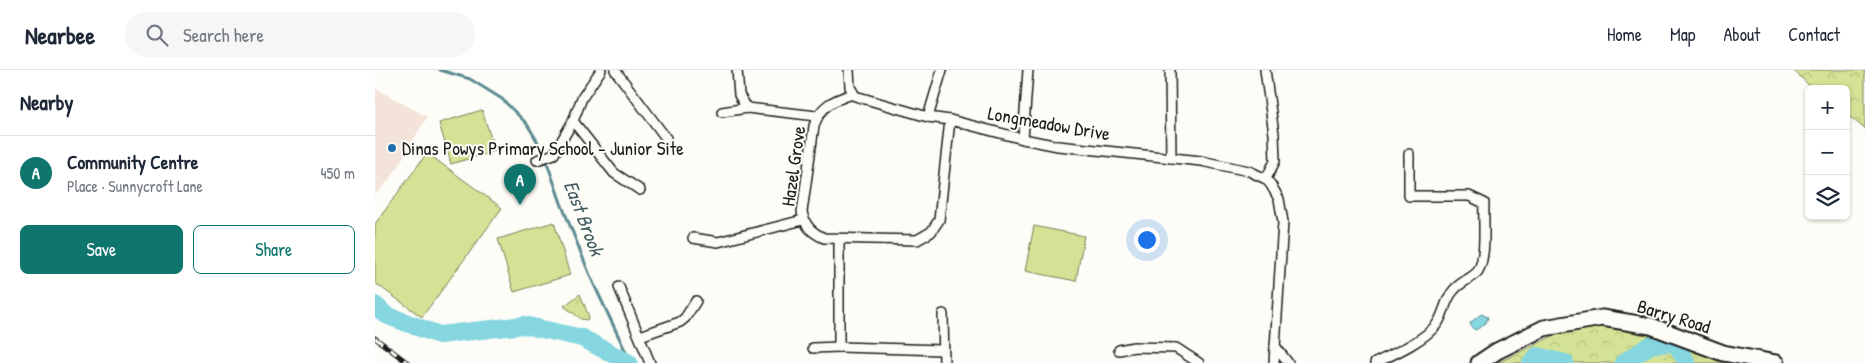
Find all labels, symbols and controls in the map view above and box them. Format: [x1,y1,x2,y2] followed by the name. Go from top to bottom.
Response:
[125,12,475,57] search box
[25,19,95,51] text: Nearbee
[143,21,171,49] icon: search
[183,22,264,48] text: Search here
[1607,22,1642,47] text: Home
[1670,22,1695,47] text: Map
[1723,22,1760,47] text: About
[1788,22,1840,47] text: Contact
[1805,85,1850,220] map controls
[1805,85,1850,130] button: +
[20,88,73,117] text: Nearby
[986,99,1113,147] street label: Longmeadow Drive
[775,124,812,208] street label: Hazel Grove
[1805,130,1850,175] button: −
[402,135,684,161] place label: Dinas Powys Primary School - Junior Site
[386,142,398,154] marker: Dinas Powys Primary School - Junior Site
[67,149,198,175] text: Community Centre
[32,162,40,184] text: A
[321,162,355,184] text: 450 m
[504,164,536,205] pin: A
[67,175,203,197] text: Place · Sunnycroft Lane
[1805,175,1850,220] button: layers
[558,177,612,261] water label: East Brook
[20,225,183,274] button: Save
[193,225,355,274] button: Share
[1134,227,1160,253] your location
[1634,293,1714,340] street label: Barry Road

